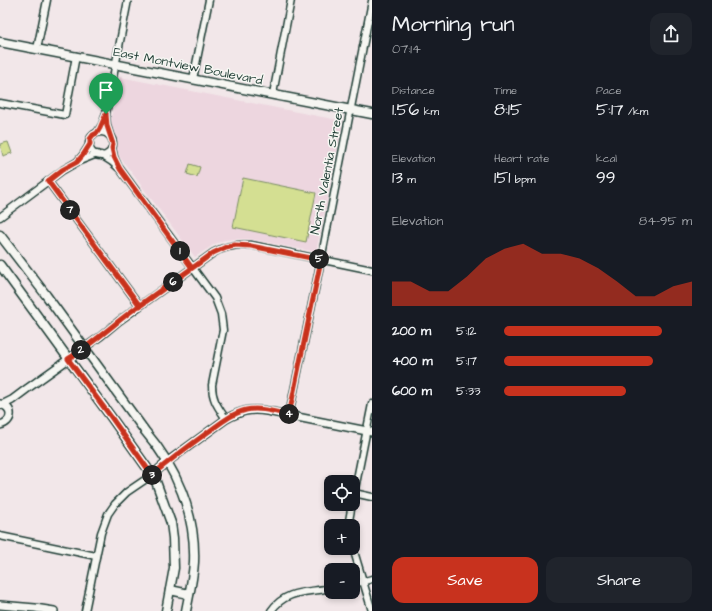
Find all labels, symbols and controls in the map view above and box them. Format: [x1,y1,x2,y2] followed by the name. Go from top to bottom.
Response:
[392,9,515,40] text: Morning run
[650,13,692,55] button: share
[392,40,421,58] text: 07:14
[112,43,265,89] street label: East Montview Boulevard
[89,73,123,114] pin
[95,79,117,101] icon: arrive
[392,83,435,98] text: Distance
[494,83,517,98] text: Time
[596,83,622,98] text: Pace
[392,98,419,122] text: 1.56
[494,98,522,122] text: 8:15
[596,98,624,122] text: 5:17
[419,104,439,119] text: km
[624,104,648,119] text: /km
[306,105,348,236] street label: North Valentia Street
[392,151,435,166] text: Elevation
[494,151,549,166] text: Heart rate
[596,151,617,166] text: kcal
[392,166,403,190] text: 13
[494,166,510,190] text: 151
[596,166,615,190] text: 99
[403,172,416,187] text: m
[510,172,536,187] text: bpm
[60,200,80,220] pin: 7
[67,202,73,217] text: 7
[392,212,443,230] text: Elevation
[639,212,692,230] text: 84–95 m
[170,241,190,261] pin: 1
[179,243,181,258] text: 1
[309,249,329,269] pin: 5
[315,251,323,266] text: 5
[163,272,183,292] pin: 6
[170,274,176,289] text: 6
[392,322,431,340] text: 200 m
[456,322,476,340] text: 5:12
[71,340,91,360] pin: 2
[78,342,84,357] text: 2
[392,352,433,370] text: 400 m
[456,352,477,370] text: 5:17
[392,382,432,400] text: 600 m
[456,382,481,400] text: 5:33
[279,404,299,424] pin: 4
[285,406,293,421] text: 4
[142,465,162,485] pin: 3
[149,467,155,482] text: 3
[324,475,360,599] map controls
[324,475,360,511] button: locate
[324,519,360,555] button: +
[392,557,538,603] button: Save
[546,557,692,603] button: Share
[324,563,360,599] button: −

